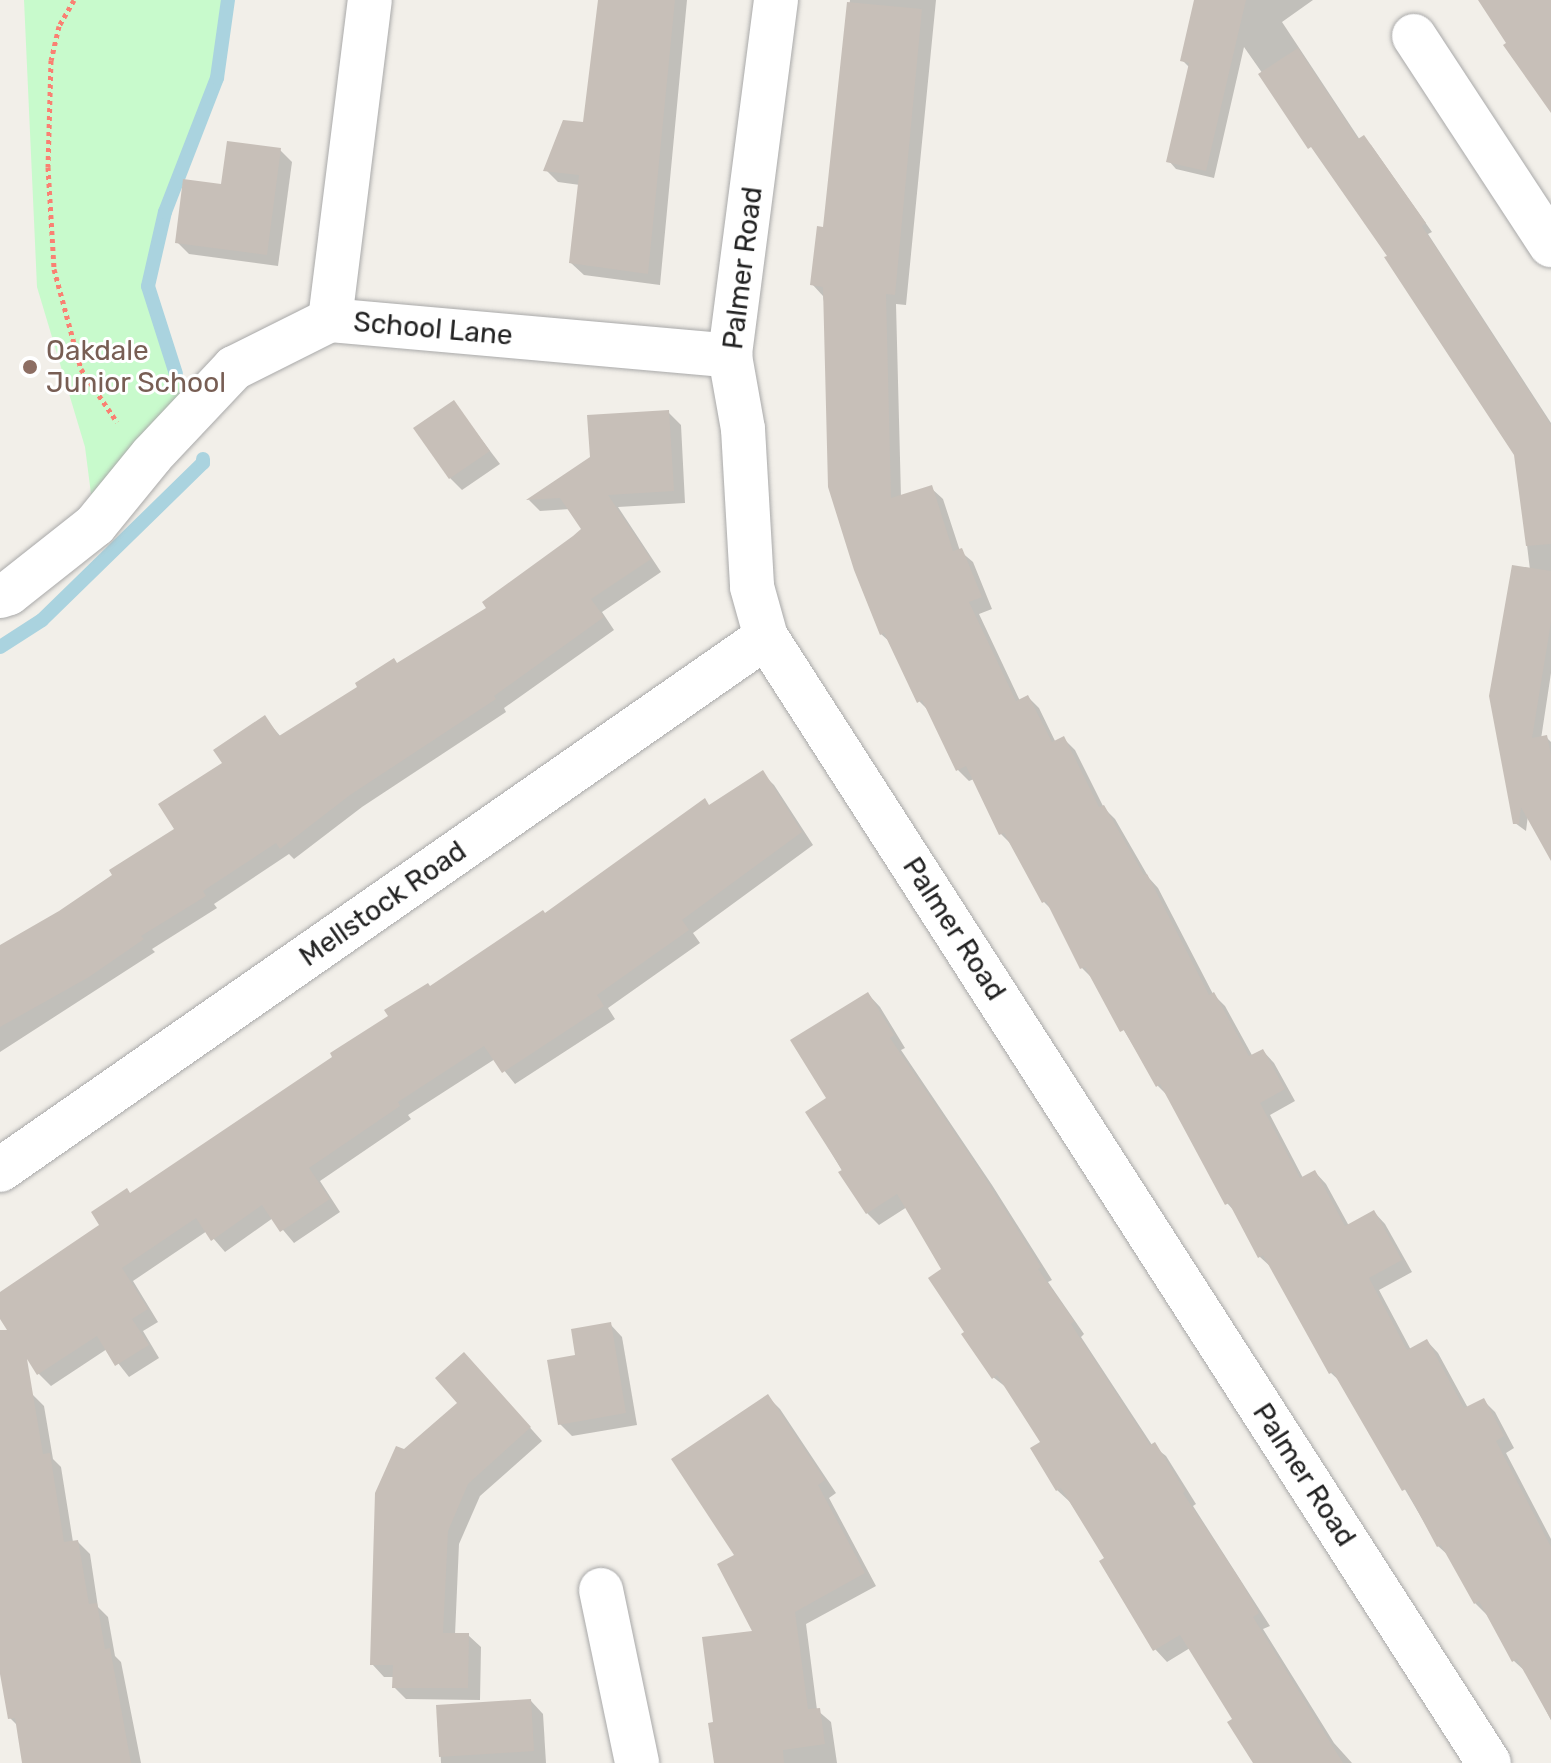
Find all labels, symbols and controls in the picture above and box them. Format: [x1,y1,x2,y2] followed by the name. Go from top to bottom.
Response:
[716,184,770,352] street label: Palmer Road
[352,305,514,353] street label: School Lane
[46,334,227,400] place label: Oakdale Junior School
[21,358,39,376] marker: Oakdale Junior School
[293,834,473,974] street label: Mellstock Road
[895,851,1013,1007] street label: Palmer Road
[1245,1397,1363,1553] street label: Palmer Road

